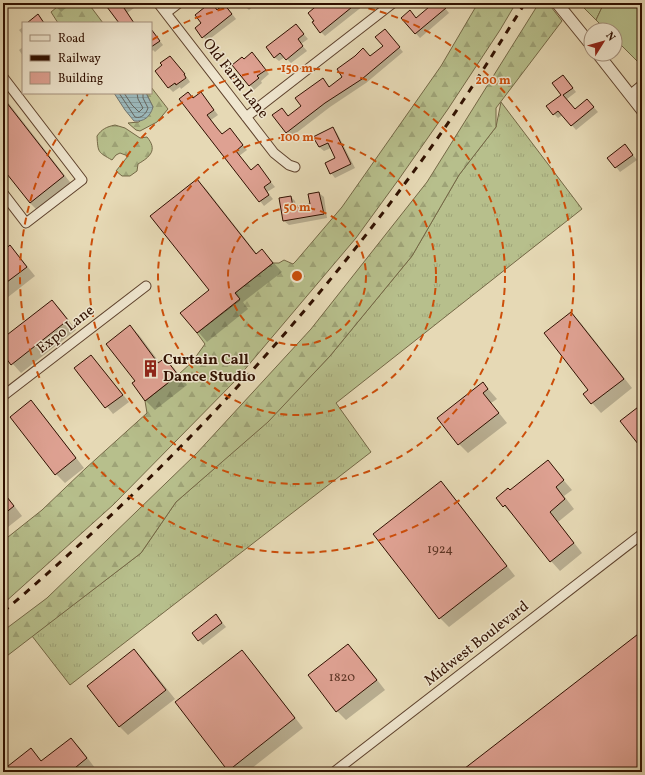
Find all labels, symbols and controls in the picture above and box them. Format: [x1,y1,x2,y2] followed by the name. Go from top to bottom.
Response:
[22,22,152,94] legend
[583,22,623,62] north arrow
[601,29,618,45] text: N
[58,31,85,47] text: Road
[197,34,273,124] street label: Old Farm Lane
[58,51,101,67] text: Railway
[281,61,313,77] text: 150 m
[58,71,103,87] text: Building
[475,73,511,89] text: 200 m
[280,130,314,146] text: 100 m
[283,200,311,216] text: 50 m
[290,269,304,283] centre of rings
[33,301,99,359] street label: Expo Lane
[163,350,256,388] place label: Curtain Call Dance Studio
[140,359,160,379] building icon: Curtain Call Dance Studio
[427,541,453,559] house number: 1924
[420,596,534,692] street label: Midwest Boulevard
[329,669,355,687] house number: 1820

